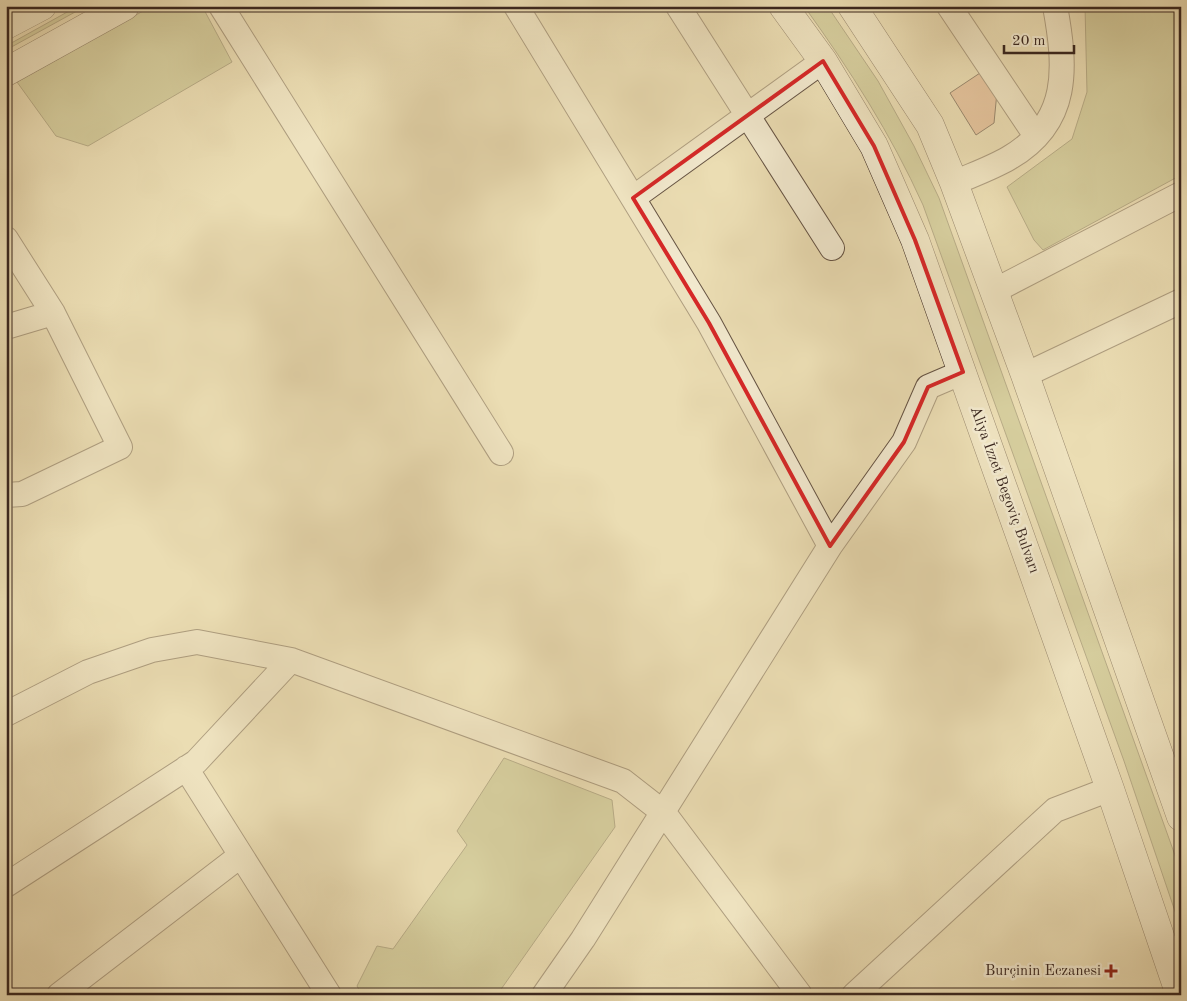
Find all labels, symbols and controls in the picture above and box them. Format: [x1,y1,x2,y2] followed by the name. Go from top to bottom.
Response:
[1004,22,1074,54] scale bar
[1012,34,1046,49] text: 20 m
[967,403,1044,575] street label: Aliya İzzet Begoviç Bulvarı
[985,964,1101,979] place label: Burçinin Eczanesi
[1105,965,1117,977] marker: Burçinin Eczanesi

